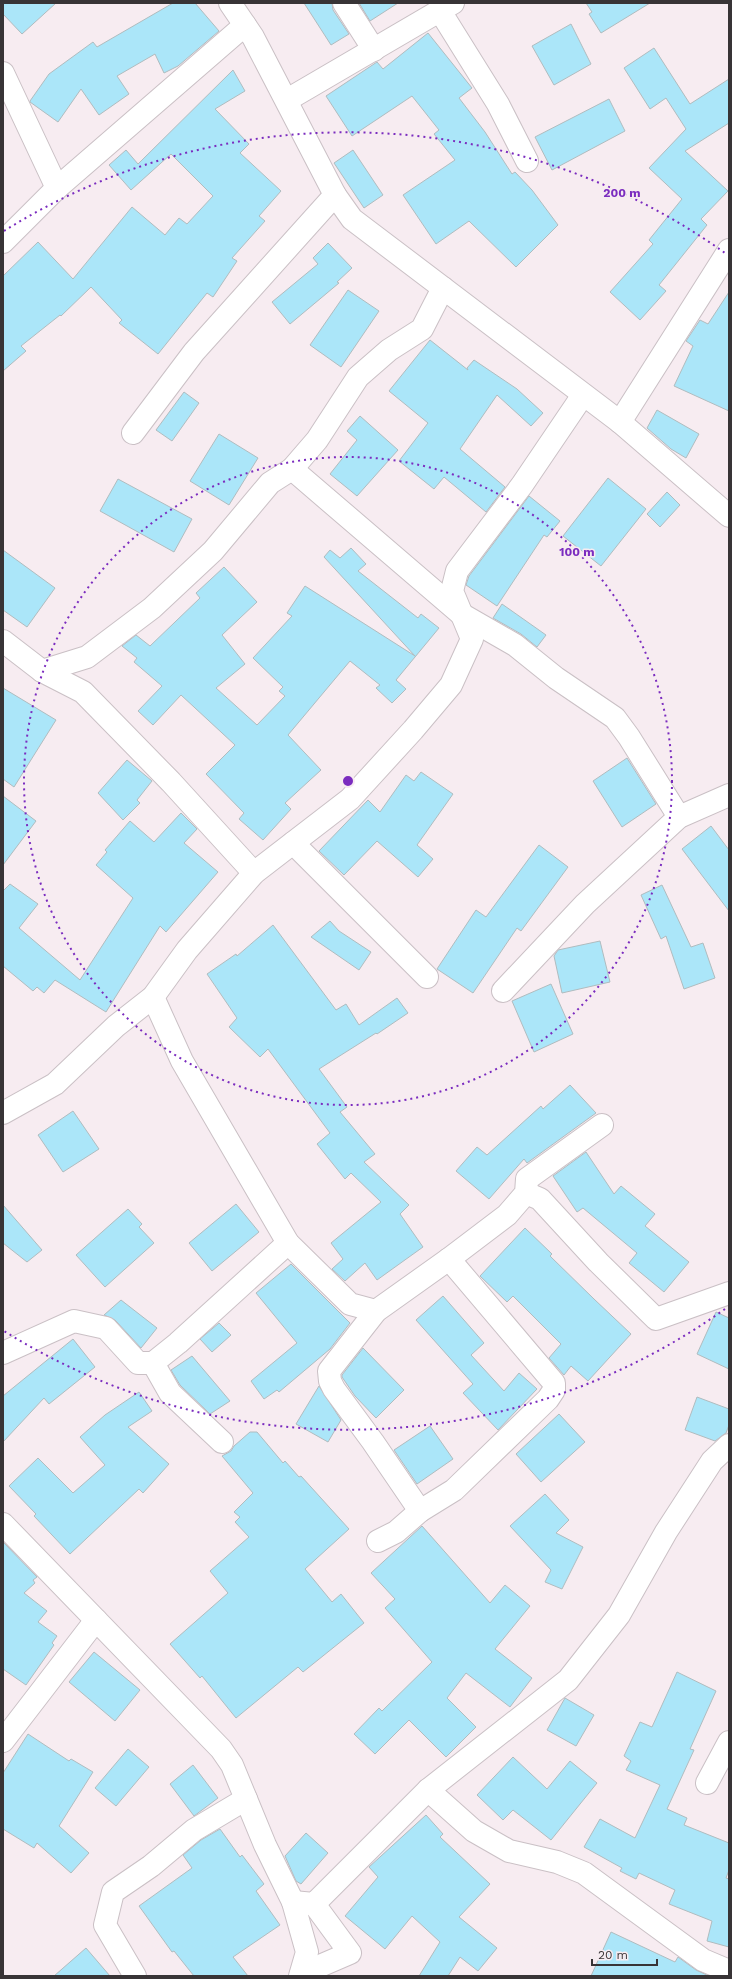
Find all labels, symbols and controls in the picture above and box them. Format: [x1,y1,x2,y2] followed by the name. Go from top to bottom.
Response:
[603,186,641,200] text: 200 m
[559,545,595,559] text: 100 m
[341,774,355,788] centre of rings
[592,1941,657,1967] scale bar
[598,1948,628,1962] text: 20 m

